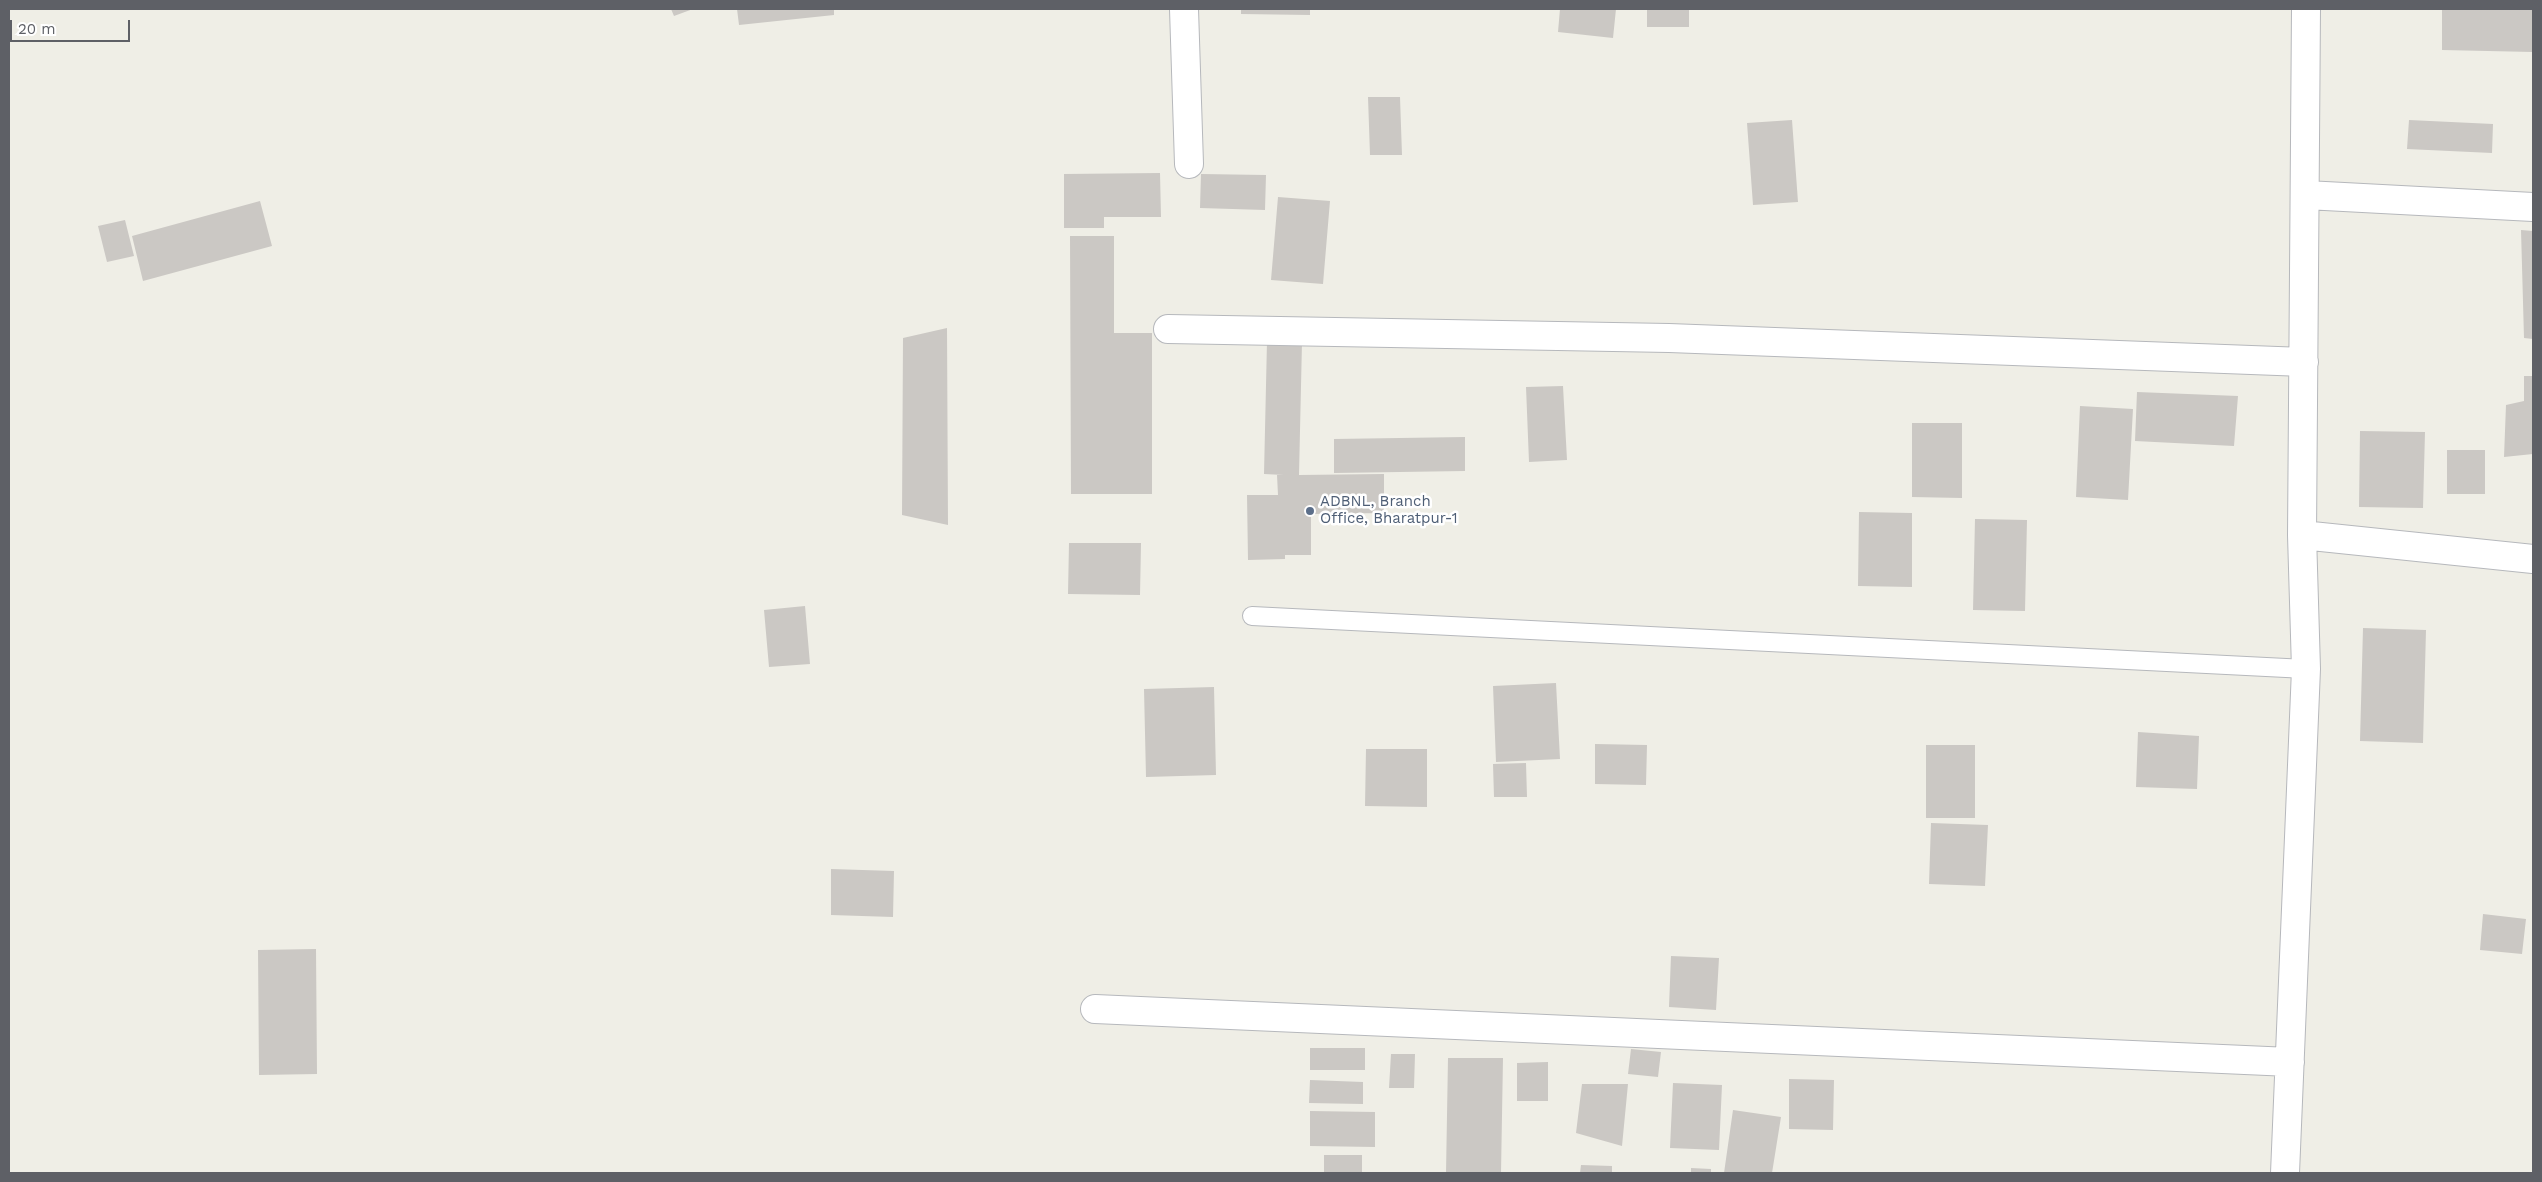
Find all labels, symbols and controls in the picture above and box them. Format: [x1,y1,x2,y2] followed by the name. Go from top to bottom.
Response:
[12,10,132,42] scale bar
[18,20,56,38] text: 20 m
[1320,493,1458,528] place label: ADBNL, Branch Office, Bharatpur-1
[1304,505,1316,517] marker: ADBNL, Branch Office, Bharatpur-1

